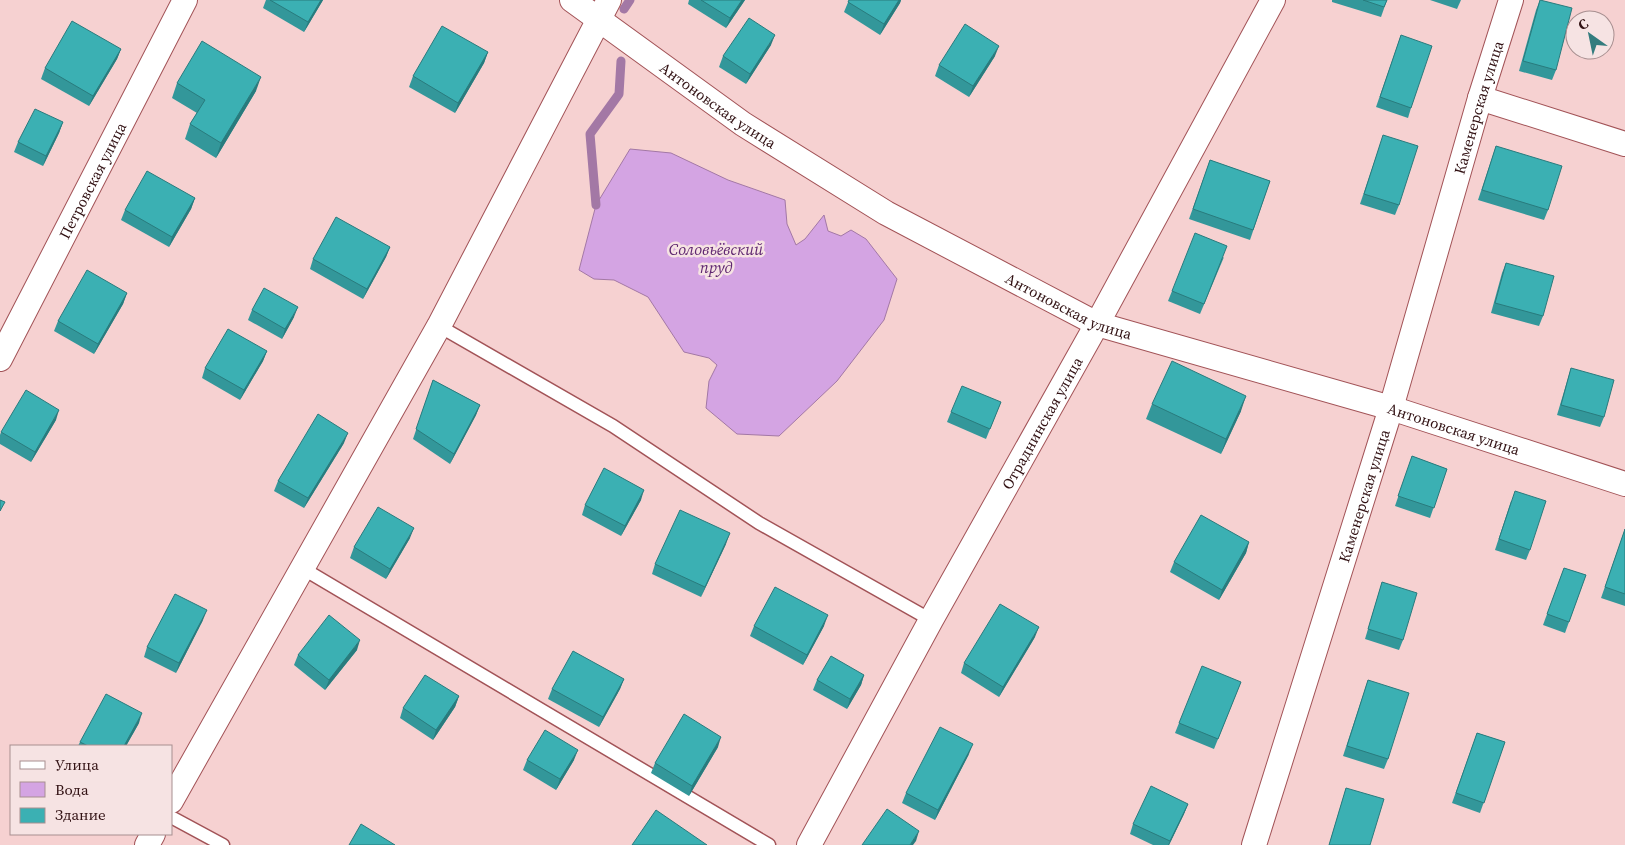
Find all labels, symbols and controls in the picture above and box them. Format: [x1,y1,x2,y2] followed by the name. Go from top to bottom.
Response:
[1565,10,1615,60] north arrow
[1574,13,1592,35] text: С
[1448,38,1508,177] street label: Каменерская улица
[656,57,781,153] street label: Антоновская улица
[53,118,131,242] street label: Петровская улица
[669,238,764,278] water label: Соловьёвский пруд
[1002,267,1135,344] street label: Антоновская улица
[996,353,1087,493] street label: Отраднинская улица
[1385,397,1523,460] street label: Антоновская улица
[1333,426,1394,565] street label: Каменерская улица
[10,745,172,835] legend
[55,754,99,775] text: Улица
[55,779,89,800] text: Вода
[55,804,106,825] text: Здание

